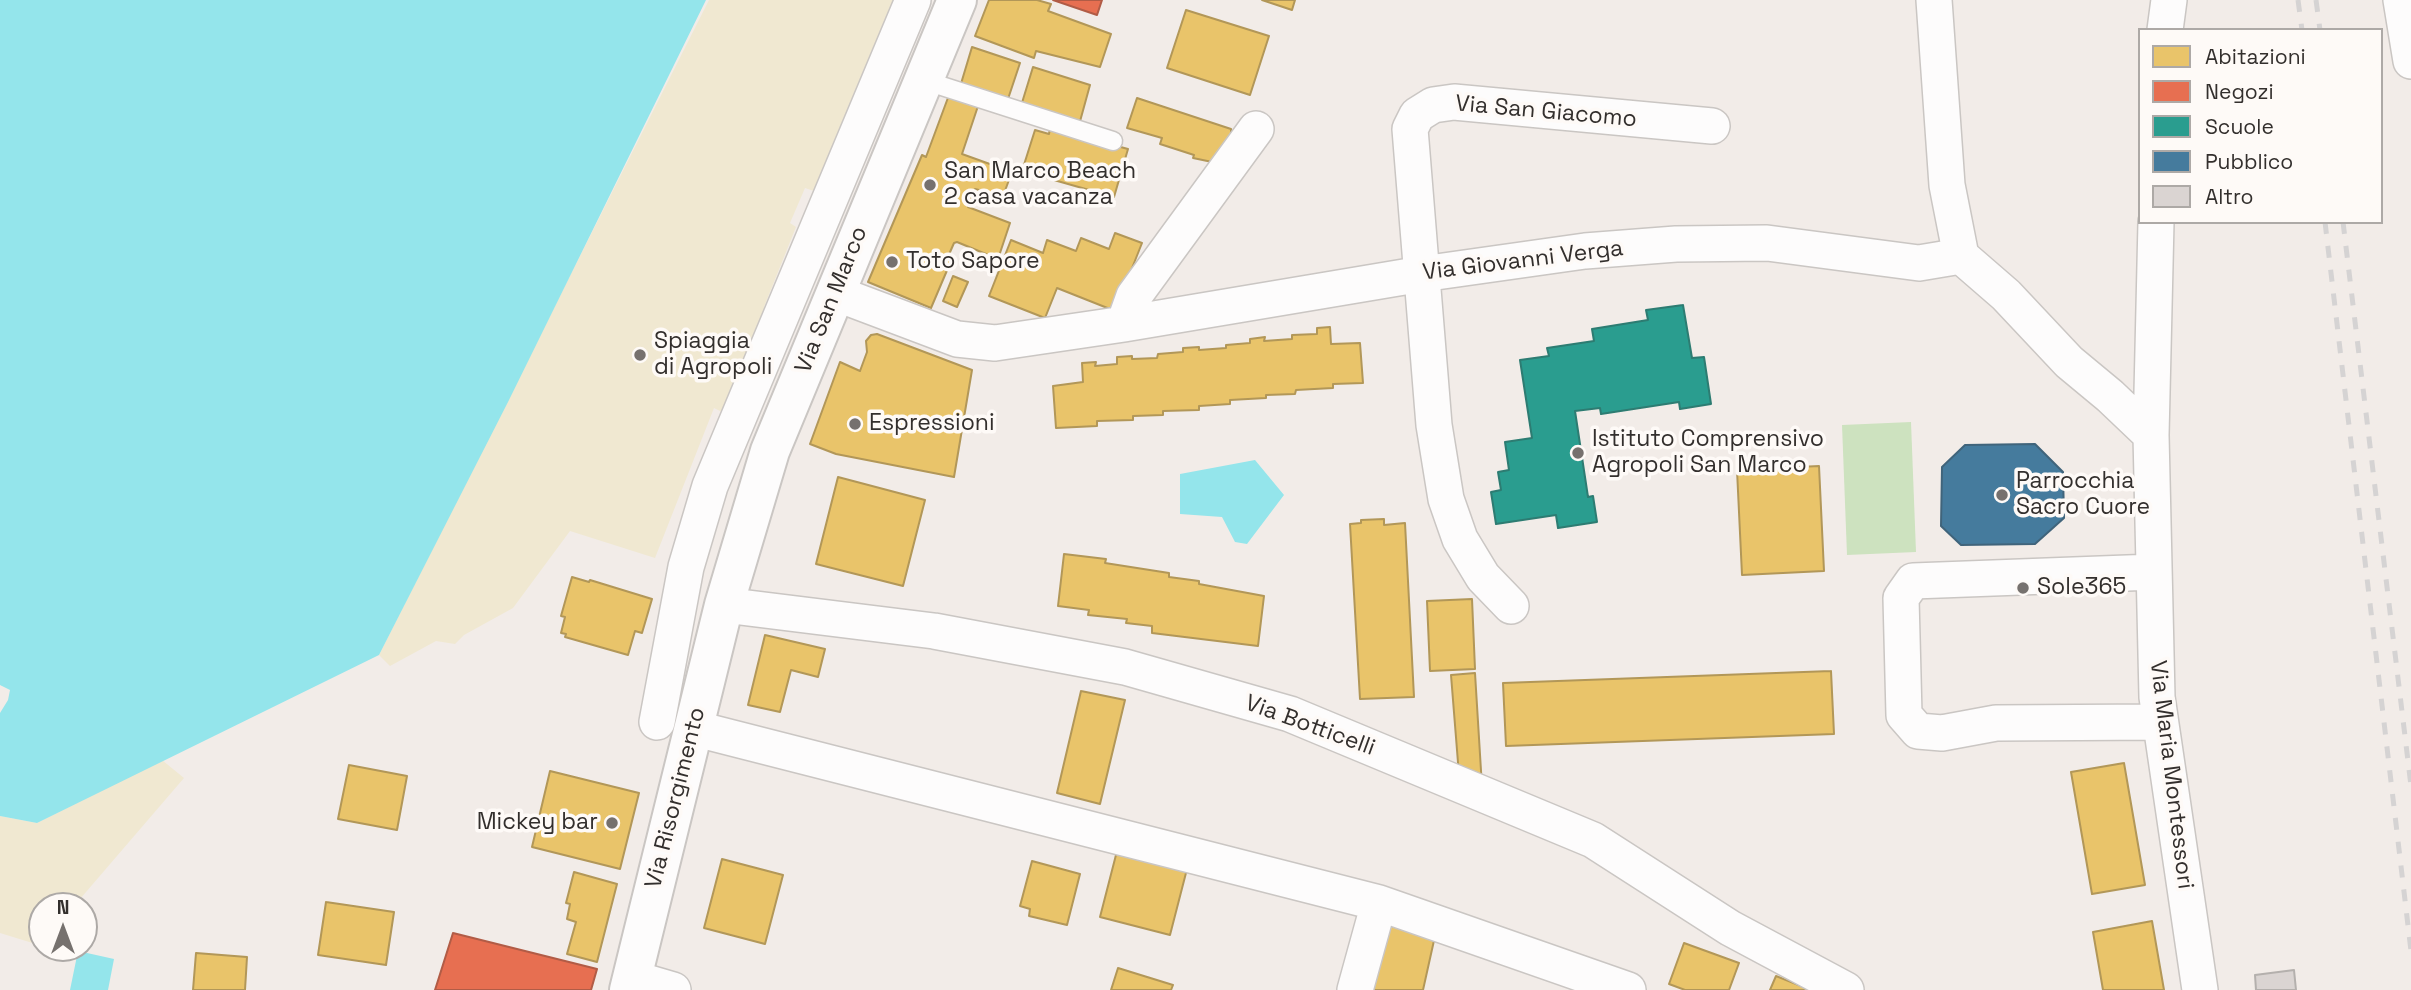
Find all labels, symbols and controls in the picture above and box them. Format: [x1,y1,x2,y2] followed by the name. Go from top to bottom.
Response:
[2138,28,2383,224] legend
[2205,43,2306,70] text: Abitazioni
[2205,78,2274,105] text: Negozi
[1454,90,1638,134] street label: Via San Giacomo
[2205,113,2274,140] text: Scuole
[2205,148,2293,175] text: Pubblico
[944,158,1136,212] place label: San Marco Beach 2 casa vacanza
[922,177,938,193] marker: San Marco Beach 2 casa vacanza
[2205,183,2254,210] text: Altro
[790,223,874,377] street label: Via San Marco
[1421,235,1625,287] street label: Via Giovanni Verga
[906,248,1039,276] place label: Toto Sapore
[884,254,900,270] marker: Toto Sapore
[654,328,772,382] place label: Spiaggia di Agropoli
[632,347,648,363] marker: Spiaggia di Agropoli
[869,410,995,438] place label: Espressioni
[847,416,863,432] marker: Espressioni
[1592,426,1824,480] place label: Istituto Comprensivo Agropoli San Marco
[1570,445,1586,461] marker: Istituto Comprensivo Agropoli San Marco
[2016,468,2150,522] place label: Parrocchia Sacro Cuore
[1994,487,2010,503] marker: Parrocchia Sacro Cuore
[2037,574,2126,602] place label: Sole365
[2015,580,2031,596] marker: Sole365
[2143,659,2199,891] street label: Via Maria Montessori
[1241,690,1379,762] street label: Via Botticelli
[640,705,712,891] street label: Via Risorgimento
[477,809,598,837] place label: Mickey bar
[604,815,620,831] marker: Mickey bar
[28,892,98,962] north arrow
[57,895,69,920] text: N

